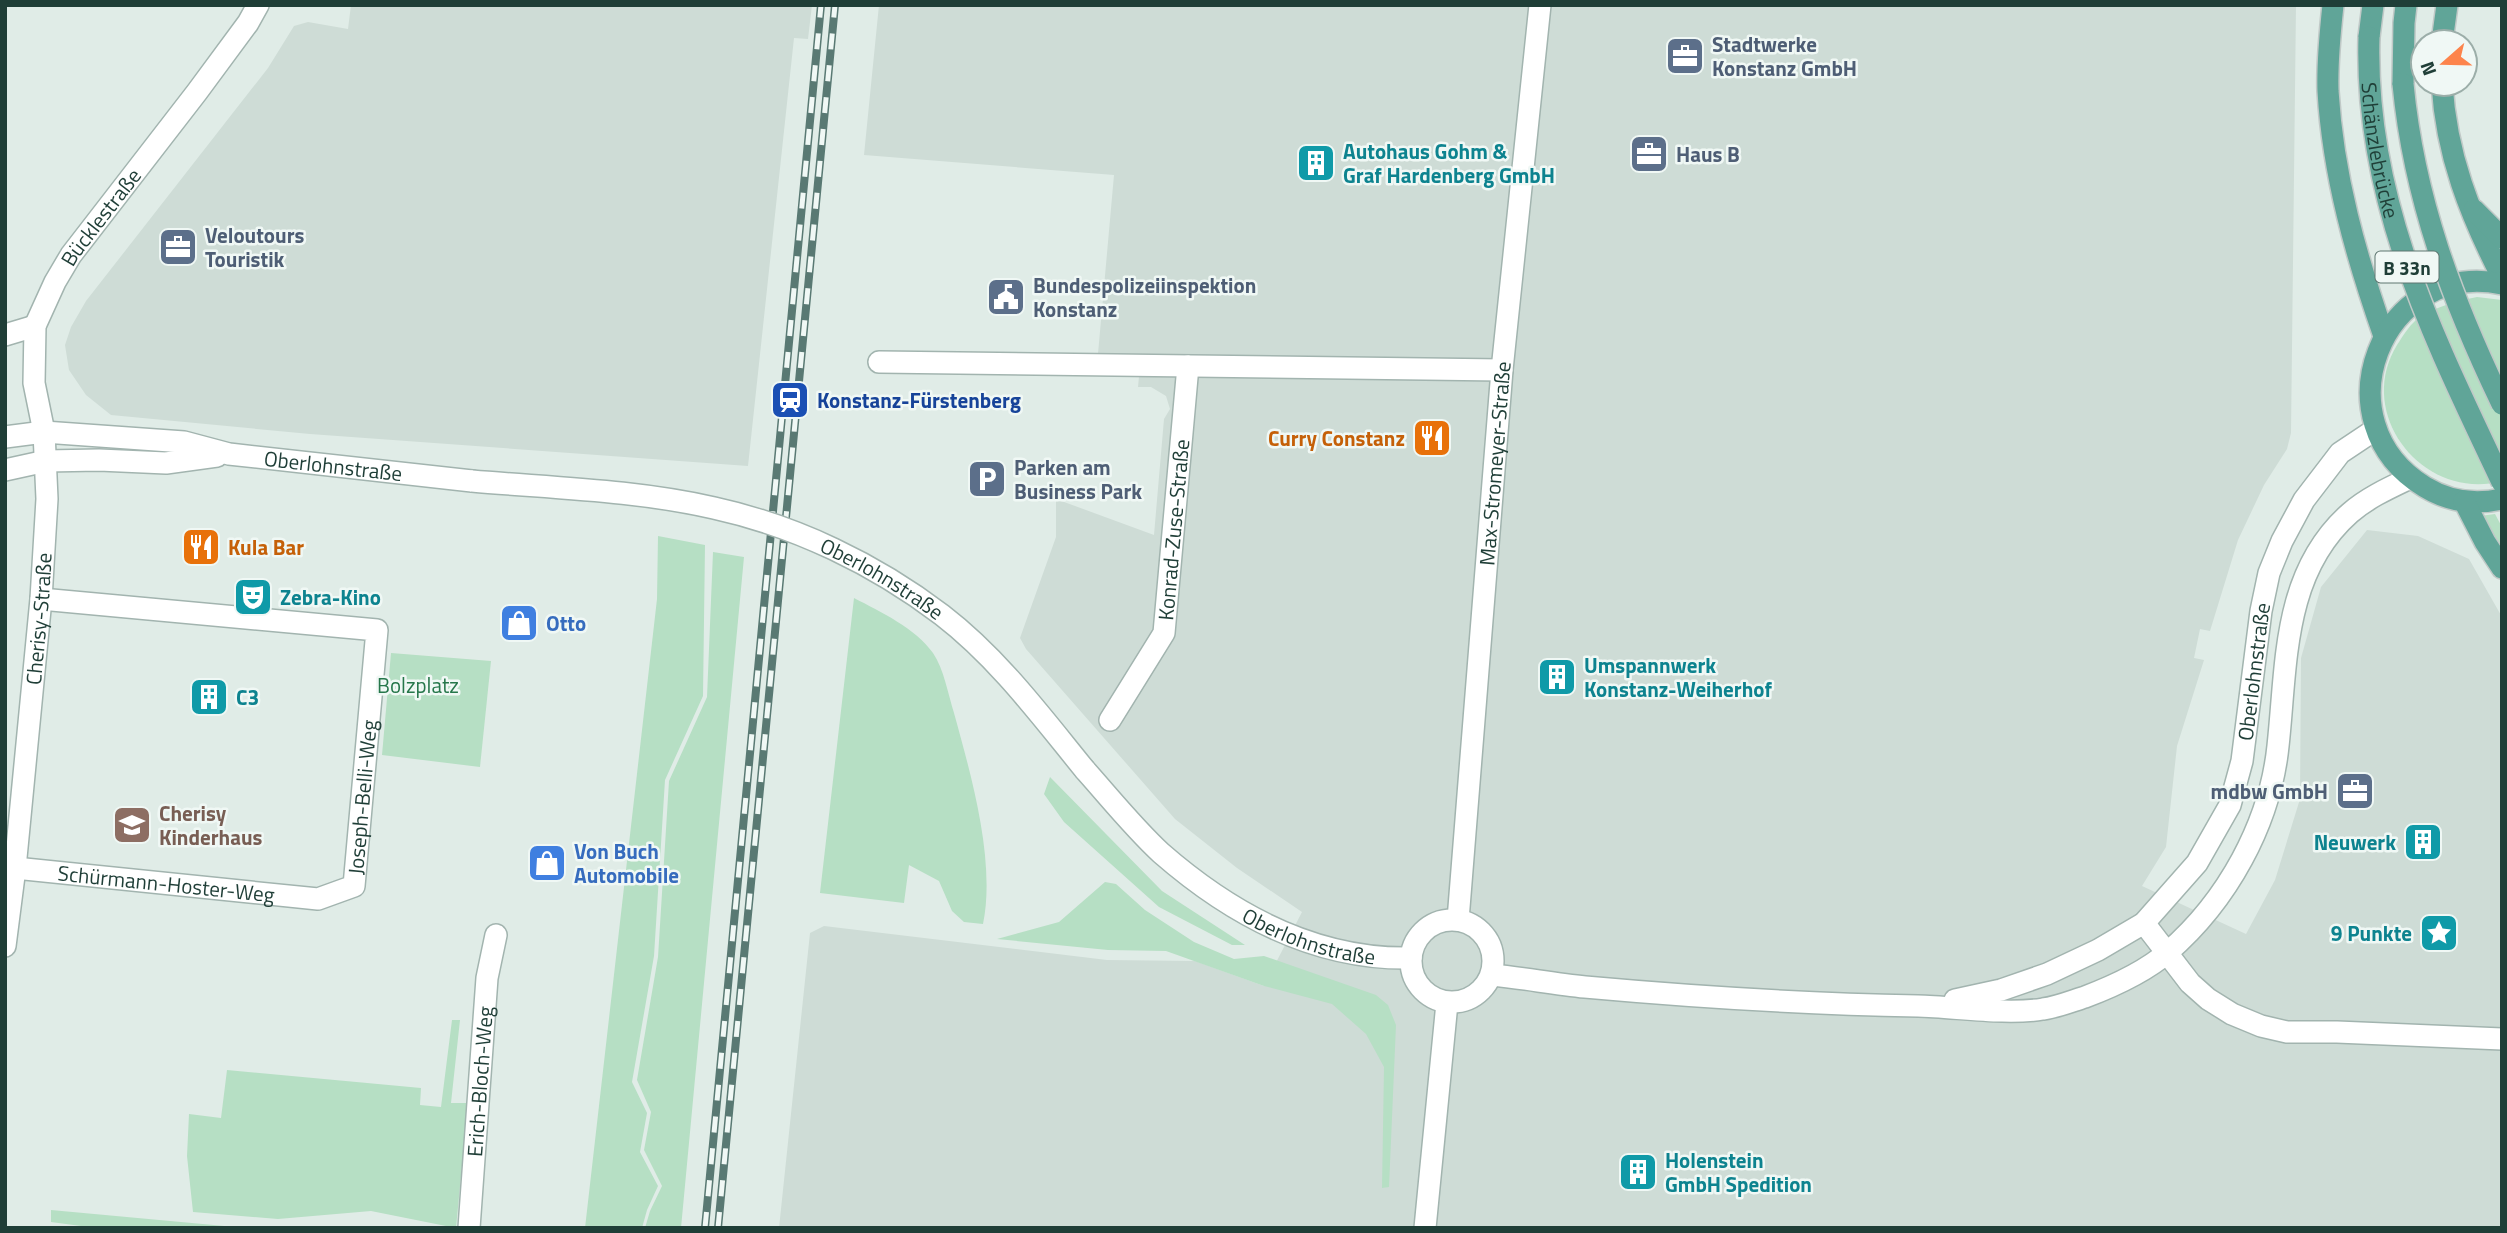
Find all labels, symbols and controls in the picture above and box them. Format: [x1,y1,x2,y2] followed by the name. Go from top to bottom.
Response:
[1712,28,1857,84] place label: Stadtwerke Konstanz GmbH
[2409,28,2479,98] north arrow
[1664,35,1706,77] office icon: Stadtwerke Konstanz GmbH
[2412,58,2443,80] text: N
[2353,81,2408,222] street label: Schänzlebrücke
[1628,133,1670,175] office icon: Haus B
[1343,135,1555,191] place label: Autohaus Gohm & Graf Hardenberg GmbH
[1676,138,1740,170] place label: Haus B
[1295,142,1337,184] building icon: Autohaus Gohm & Graf Hardenberg GmbH
[52,161,149,272] street label: Bücklestraße
[205,219,304,275] place label: Veloutours Touristik
[157,226,199,268] office icon: Veloutours Touristik
[2376,252,2438,282] road number: B 33n
[1033,269,1256,325] place label: Bundespolizeiinspektion Konstanz
[985,276,1027,318] public building icon: Bundespolizeiinspektion Konstanz
[1470,360,1519,567] street label: Max-Stromeyer-Straße
[769,379,811,421] station icon: Konstanz-Fürstenberg
[817,384,1021,416] place label: Konstanz-Fürstenberg
[1411,417,1453,459] restaurant icon: Curry Constanz
[1268,422,1405,454] place label: Curry Constanz
[1149,438,1197,622] street label: Konrad-Zuse-Straße
[262,442,404,489] street label: Oberlohnstraße
[1014,451,1142,507] place label: Parken am Business Park
[966,458,1008,500] parking icon: Parken am Business Park
[180,526,222,568] restaurant icon: Kula Bar
[815,529,951,627] street label: Oberlohnstraße
[228,531,304,563] place label: Kula Bar
[17,552,60,686] street label: Cherisy-Straße
[232,576,274,618] theatre icon: Zebra-Kino
[280,581,381,613] place label: Zebra-Kino
[2229,599,2278,743] street label: Oberlohnstraße
[498,602,540,644] shop icon: Otto
[546,607,586,639] place label: Otto
[1584,649,1772,705] place label: Umspannwerk Konstanz-Weiherhof
[1536,656,1578,698] building icon: Umspannwerk Konstanz-Weiherhof
[377,669,459,701] park label: Bolzplatz
[188,676,230,718] building icon: C3
[236,681,259,713] place label: C3
[339,718,385,876] street label: Joseph-Belli-Weg
[2334,770,2376,812] office icon: mdbw GmbH
[2211,775,2328,807] place label: mdbw GmbH
[159,797,262,853] place label: Cherisy Kinderhaus
[111,804,153,846] school or university icon: Cherisy Kinderhaus
[2402,821,2444,863] building icon: Neuwerk
[2314,826,2396,858] place label: Neuwerk
[574,835,679,891] place label: Von Buch Automobile
[526,842,568,884] shop icon: Von Buch Automobile
[56,856,276,910] street label: Schürmann-Hoster-Weg
[1237,899,1377,973] street label: Oberlohnstraße
[2418,912,2460,954] place icon: 9 Punkte
[2331,917,2412,949] place label: 9 Punkte
[458,1005,501,1158] street label: Erich-Bloch-Weg
[1665,1144,1812,1200] place label: Holenstein GmbH Spedition
[1617,1151,1659,1193] building icon: Holenstein GmbH Spedition

